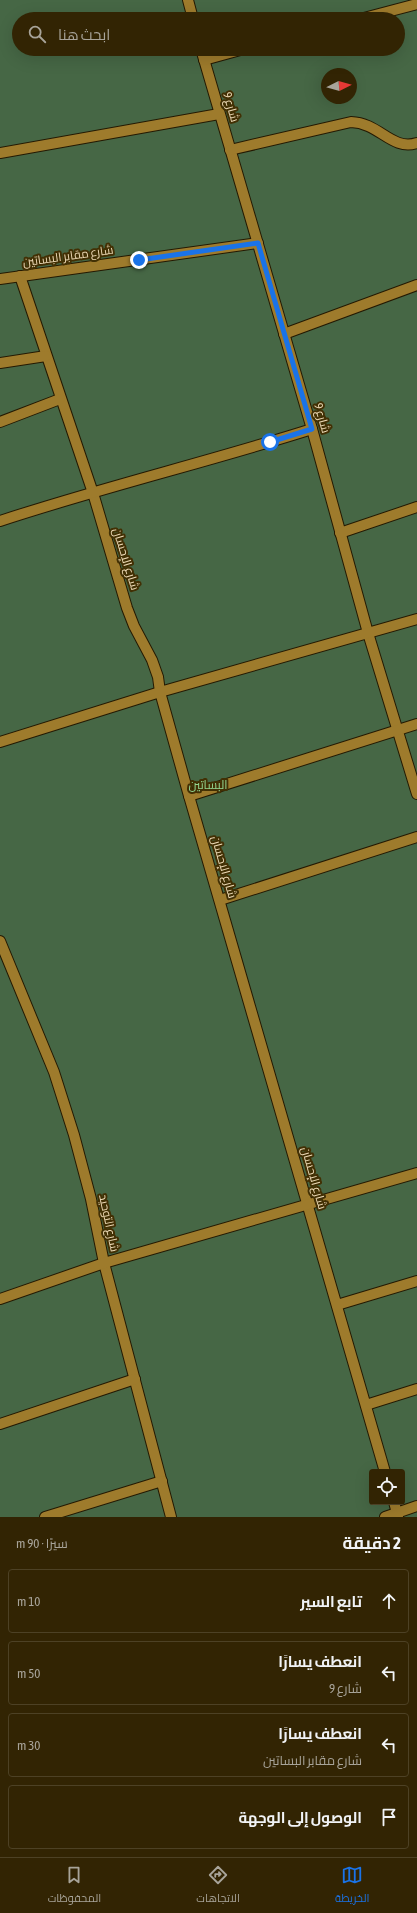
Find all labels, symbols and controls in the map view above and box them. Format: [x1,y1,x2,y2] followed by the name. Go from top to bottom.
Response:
[12,12,405,56] search box
[26,23,48,45] icon: search
[58,26,110,43] text: ابحث هنا
[321,68,357,104] north arrow
[219,90,242,124] street label: شارع 9
[22,243,114,270] street label: شارع مقابر البساتين
[130,251,148,269] route end
[310,401,333,435] street label: شارع 9
[261,433,279,451] route start
[109,526,142,592] street label: شارع الإحسان
[188,778,228,792] park label: البساتين
[207,834,240,900] street label: شارع الإحسان
[297,1145,330,1211] street label: شارع الإحسان
[95,1193,122,1253] street label: شارع التوحيد
[369,1469,405,1505] map controls
[369,1469,405,1505] button: locate
[343,1533,401,1553] text: 2 دقيقة
[16,1536,68,1551] text: سيرًا · 90 m
[378,1590,400,1612] icon: ahead
[300,1593,362,1610] text: تابع السير
[17,1594,40,1609] text: 10 m
[278,1653,362,1670] text: انعطف يسارًا
[378,1662,400,1684] icon: left
[17,1666,40,1681] text: 50 m
[329,1681,362,1696] text: شارع 9
[278,1725,362,1742] text: انعطف يسارًا
[378,1734,400,1756] icon: left
[17,1738,40,1753] text: 30 m
[263,1753,362,1768] text: شارع مقابر البساتين
[378,1806,400,1828] icon: arrive
[238,1809,362,1826] text: الوصول إلى الوجهة
[48,1864,101,1908] tab: المحفوظات
[196,1864,240,1908] tab: الاتجاهات
[335,1864,369,1908] tab: الخريطة

